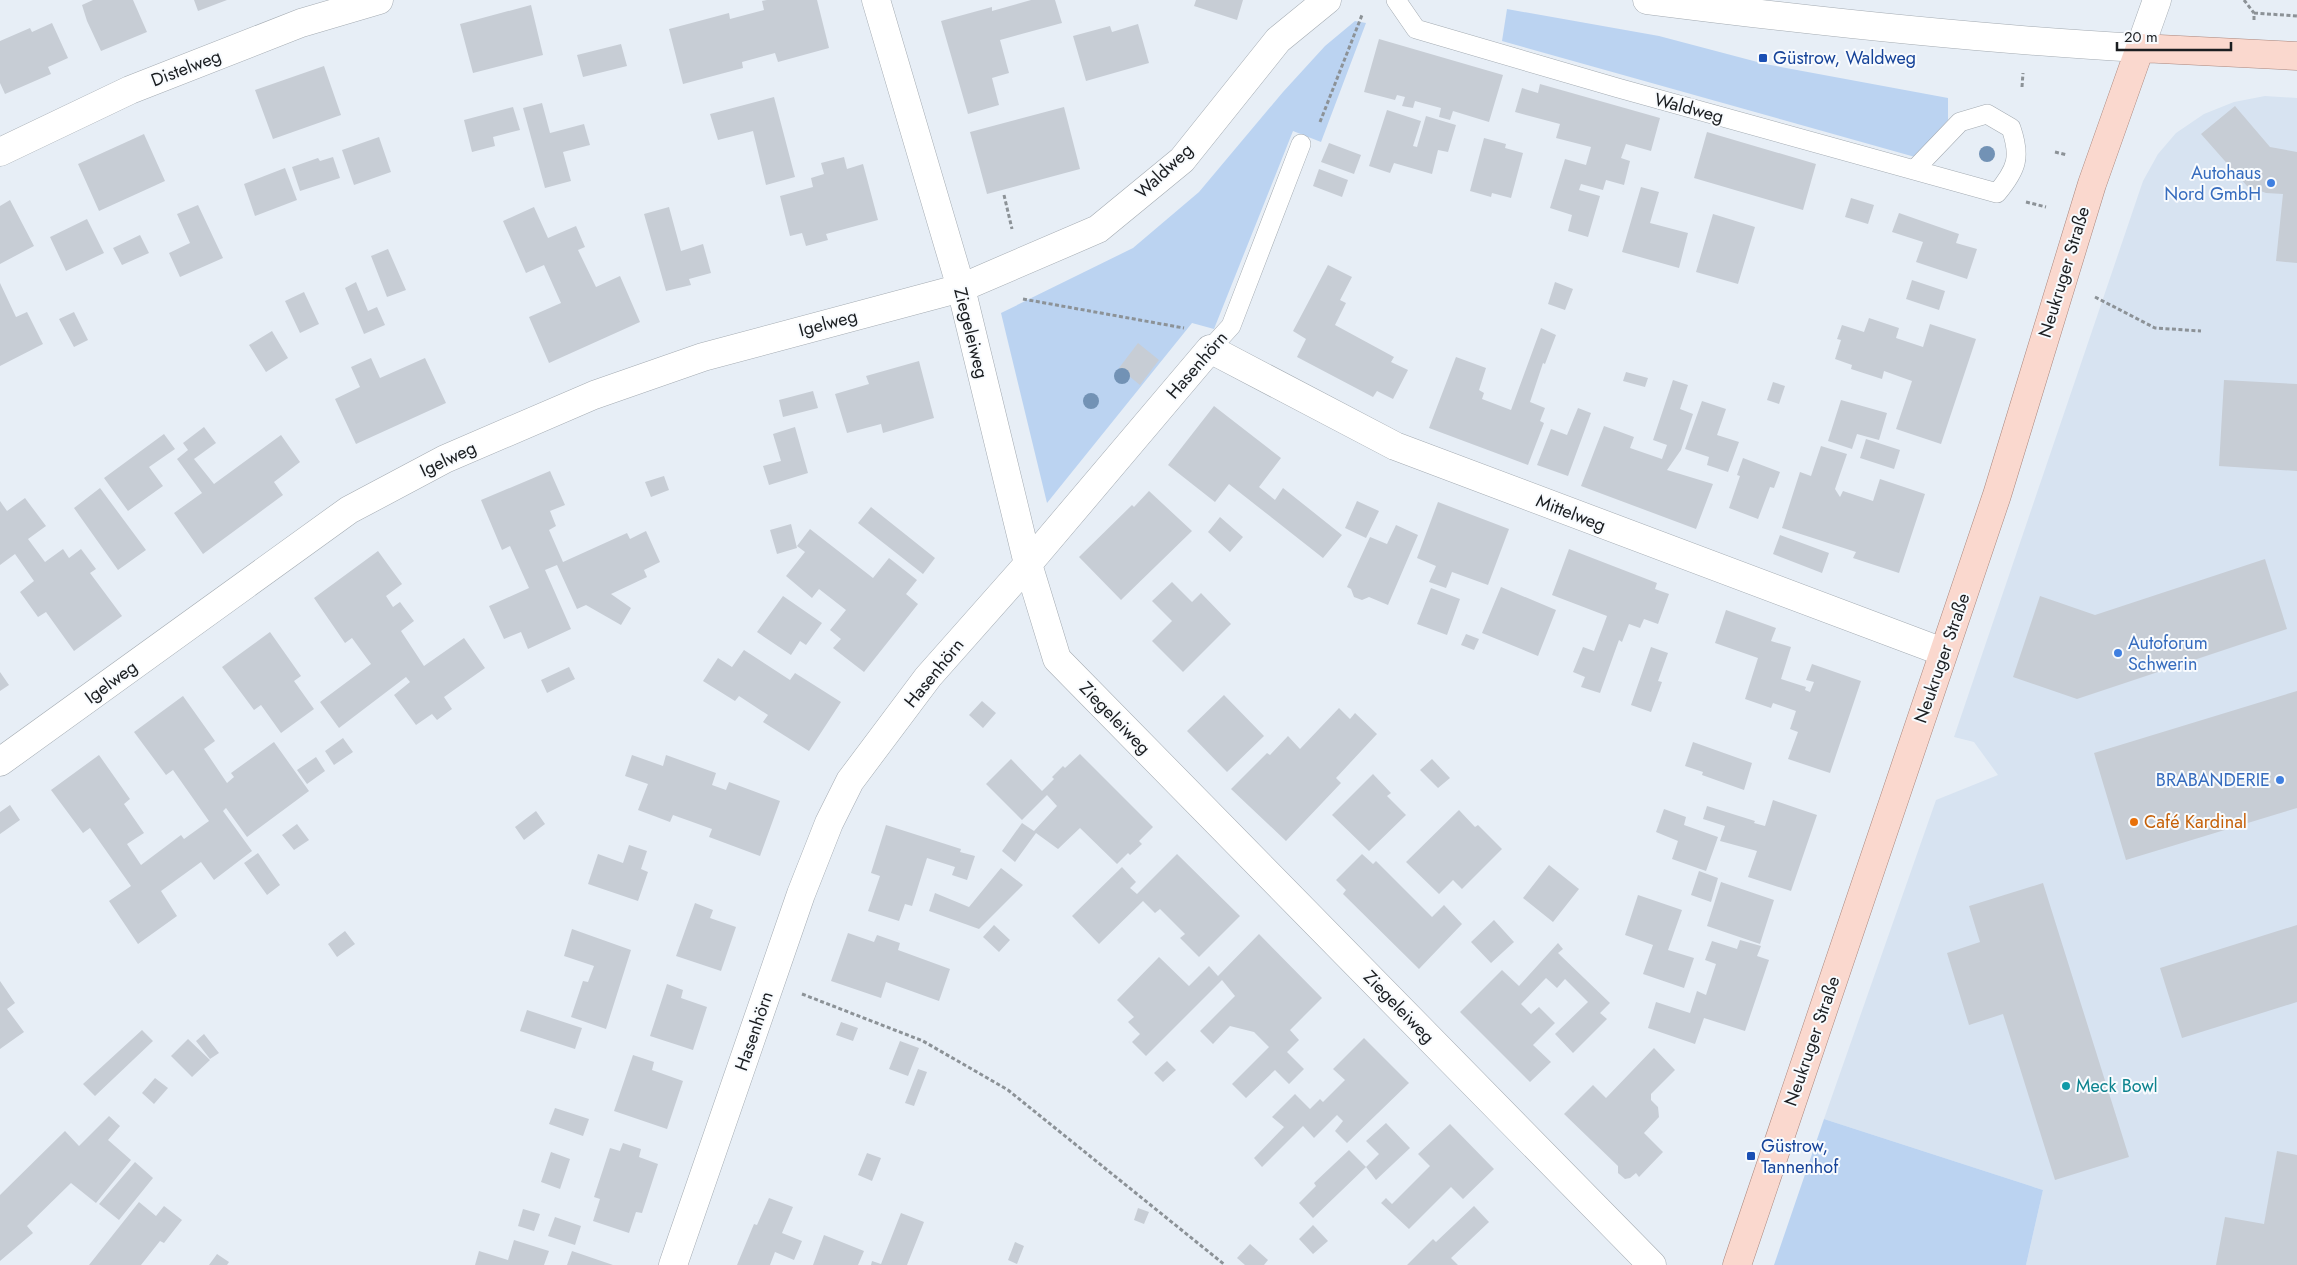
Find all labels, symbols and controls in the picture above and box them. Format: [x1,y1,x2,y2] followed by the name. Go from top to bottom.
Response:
[2117,20,2231,52] scale bar
[2124,26,2158,48] text: 20 m
[147,43,225,93] street label: Distelweg
[1773,45,1916,71] place label: Güstrow, Waldweg
[1757,52,1769,64] marker: Güstrow, Waldweg
[1652,86,1726,130] street label: Waldweg
[1129,137,1199,205] street label: Waldweg
[2164,160,2261,207] place label: Autohaus Nord GmbH
[2265,177,2277,189] marker: Autohaus Nord GmbH
[2032,203,2096,341] street label: Neukruger Straße
[947,285,995,381] street label: Ziegeleiweg
[796,303,860,343] street label: Igelweg
[1160,325,1234,405] street label: Hasenhörn
[416,435,480,483] street label: Igelweg
[1532,488,1610,538] street label: Mittelweg
[1908,590,1976,726] street label: Neukruger Straße
[2128,630,2208,677] place label: Autoforum Schwerin
[898,633,970,713] street label: Hasenhörn
[2112,647,2124,659] marker: Autoforum Schwerin
[79,654,143,710] street label: Igelweg
[1073,676,1157,760] street label: Ziegeleiweg
[2156,767,2270,793] place label: BRABANDERIE
[2274,774,2286,786] marker: BRABANDERIE
[2144,809,2247,835] place label: Café Kardinal
[2128,816,2140,828] marker: Café Kardinal
[1357,965,1441,1049] street label: Ziegeleiweg
[1778,973,1846,1109] street label: Neukruger Straße
[728,988,780,1074] street label: Hasenhörn
[2076,1073,2158,1099] place label: Meck Bowl
[2060,1080,2072,1092] marker: Meck Bowl
[1761,1133,1839,1180] place label: Güstrow, Tannenhof
[1745,1150,1757,1162] marker: Güstrow, Tannenhof

